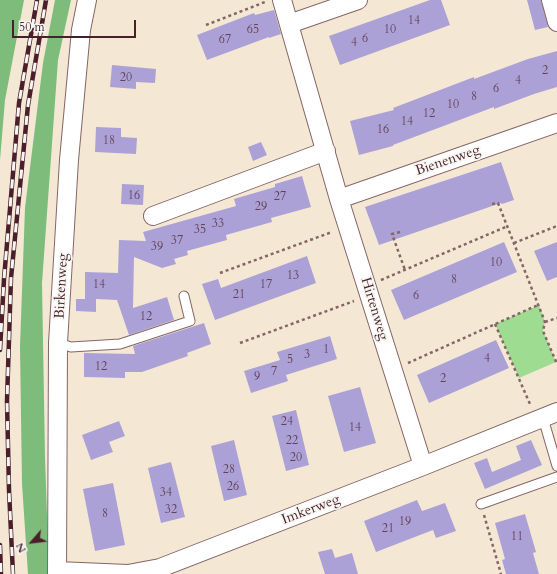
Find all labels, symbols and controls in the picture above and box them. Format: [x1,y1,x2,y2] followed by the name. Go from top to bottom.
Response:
[14,12,138,38] scale bar
[408,14,420,28] house number: 14
[19,19,45,35] text: 50 m
[247,23,259,37] house number: 65
[384,23,396,37] house number: 10
[362,32,368,46] house number: 6
[219,33,231,47] house number: 67
[351,36,357,50] house number: 4
[542,64,548,78] house number: 2
[120,71,132,85] house number: 20
[515,74,521,88] house number: 4
[493,82,499,96] house number: 6
[471,90,477,104] house number: 8
[447,98,459,112] house number: 10
[423,107,435,121] house number: 12
[401,115,413,129] house number: 14
[377,123,389,137] house number: 16
[103,134,115,148] house number: 18
[413,142,483,180] street label: Bienenweg
[128,189,140,203] house number: 16
[274,190,286,204] house number: 27
[255,200,267,214] house number: 29
[212,217,224,231] house number: 33
[194,223,206,237] house number: 35
[171,234,183,248] house number: 37
[151,240,163,254] house number: 39
[52,253,72,319] street label: Birkenweg
[490,256,502,270] house number: 10
[287,269,299,283] house number: 13
[451,273,457,287] house number: 8
[356,276,392,342] street label: Hirtenweg
[93,278,105,292] house number: 14
[260,278,272,292] house number: 17
[233,288,245,302] house number: 21
[413,289,419,303] house number: 6
[140,310,152,324] house number: 12
[323,343,329,357] house number: 1
[304,348,310,362] house number: 3
[484,352,490,366] house number: 4
[287,353,293,367] house number: 5
[95,360,107,374] house number: 12
[271,365,277,379] house number: 7
[254,370,260,384] house number: 9
[440,372,446,386] house number: 2
[281,415,293,429] house number: 24
[349,421,361,435] house number: 14
[286,434,298,448] house number: 22
[290,451,302,465] house number: 20
[223,463,235,477] house number: 28
[227,480,239,494] house number: 26
[160,486,172,500] house number: 34
[280,491,342,529] street label: Imkerweg
[165,503,177,517] house number: 32
[102,507,108,521] house number: 8
[399,515,411,529] house number: 19
[12,522,52,562] north arrow
[382,522,394,536] house number: 21
[511,530,523,544] house number: 11
[12,540,30,556] text: N

